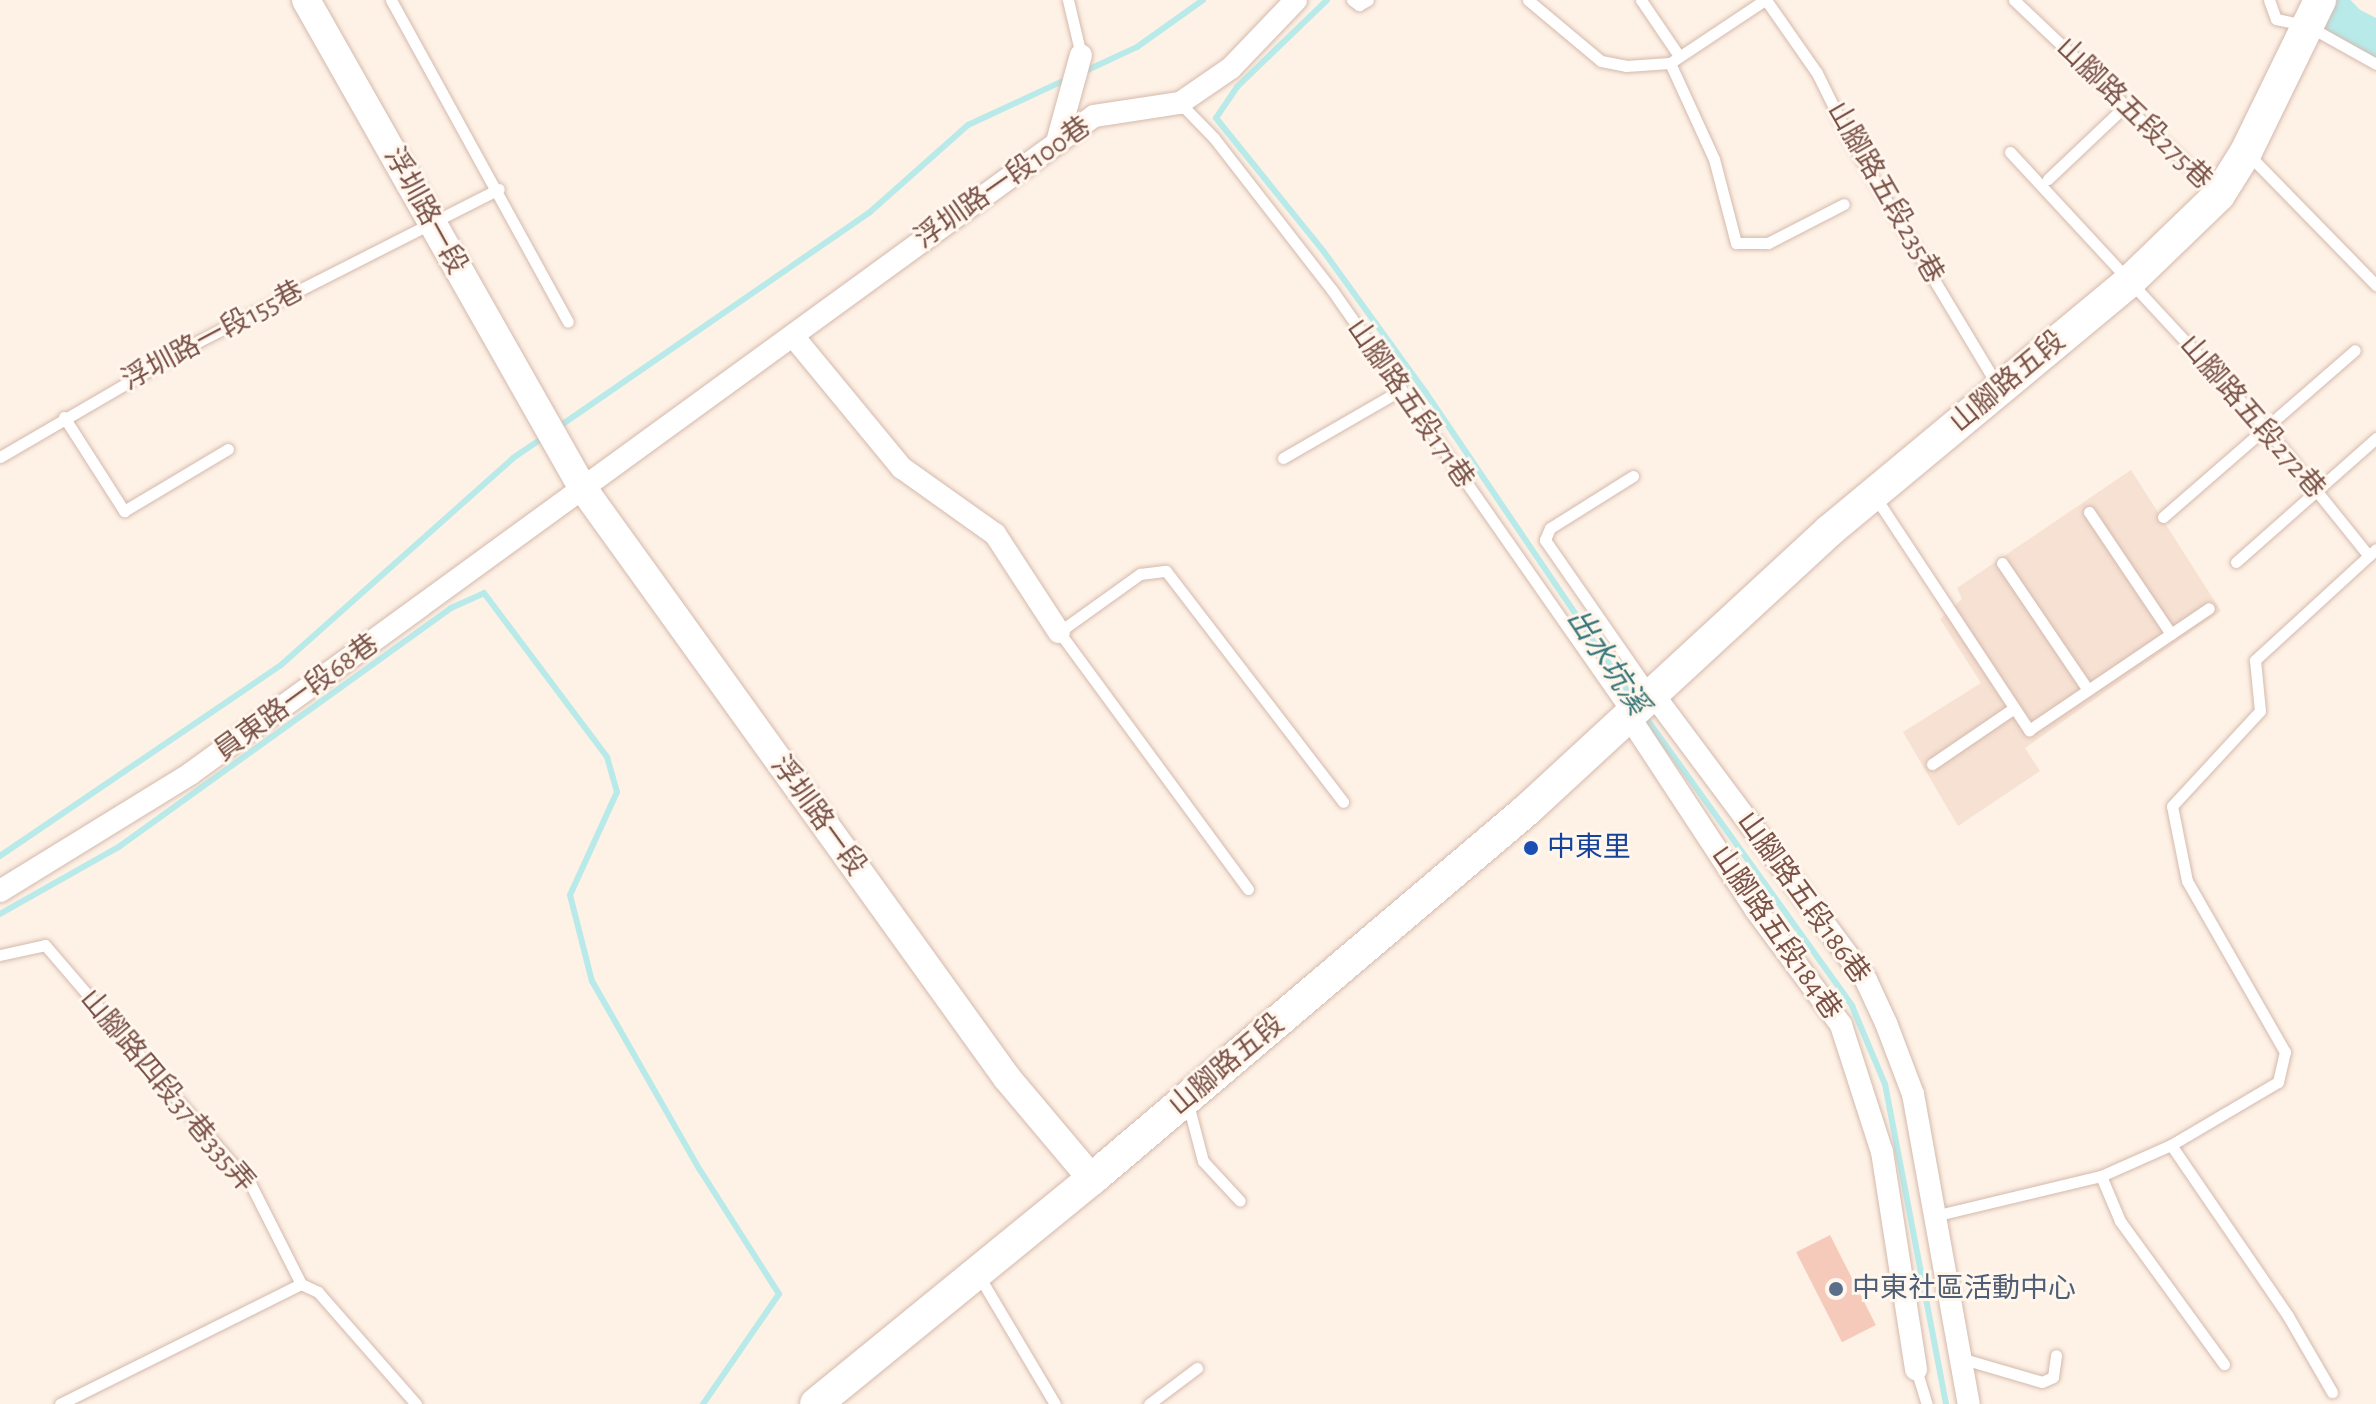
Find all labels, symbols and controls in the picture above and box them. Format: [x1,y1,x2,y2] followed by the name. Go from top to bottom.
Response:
[2049,31,2219,197] street label: 山腳路五段275巷
[1819,96,1951,290] street label: 山腳路五段235巷
[908,110,1098,256] street label: 浮圳路一段100巷
[376,142,474,280] street label: 浮圳路一段
[116,274,310,398] street label: 浮圳路一段155巷
[1339,313,1481,495] street label: 山腳路五段171巷
[1944,324,2072,440] street label: 山腳路五段
[2172,329,2332,505] street label: 山腳路五段272巷
[1559,602,1655,722] water label: 出水坑溪
[208,627,386,769] street label: 員東路一段68巷
[763,749,873,883] street label: 浮圳路一段
[1729,806,1877,990] street label: 山腳路五段186巷
[1547,831,1631,865] place label: 中東里
[1522,839,1540,857] marker: 中東里
[1704,840,1848,1026] street label: 山腳路五段184巷
[73,983,261,1199] street label: 山腳路四段37巷335弄
[1163,1007,1291,1123] street label: 山腳路五段
[1852,1272,2076,1306] place label: 中東社區活動中心
[1827,1280,1845,1298] marker: 中東社區活動中心

